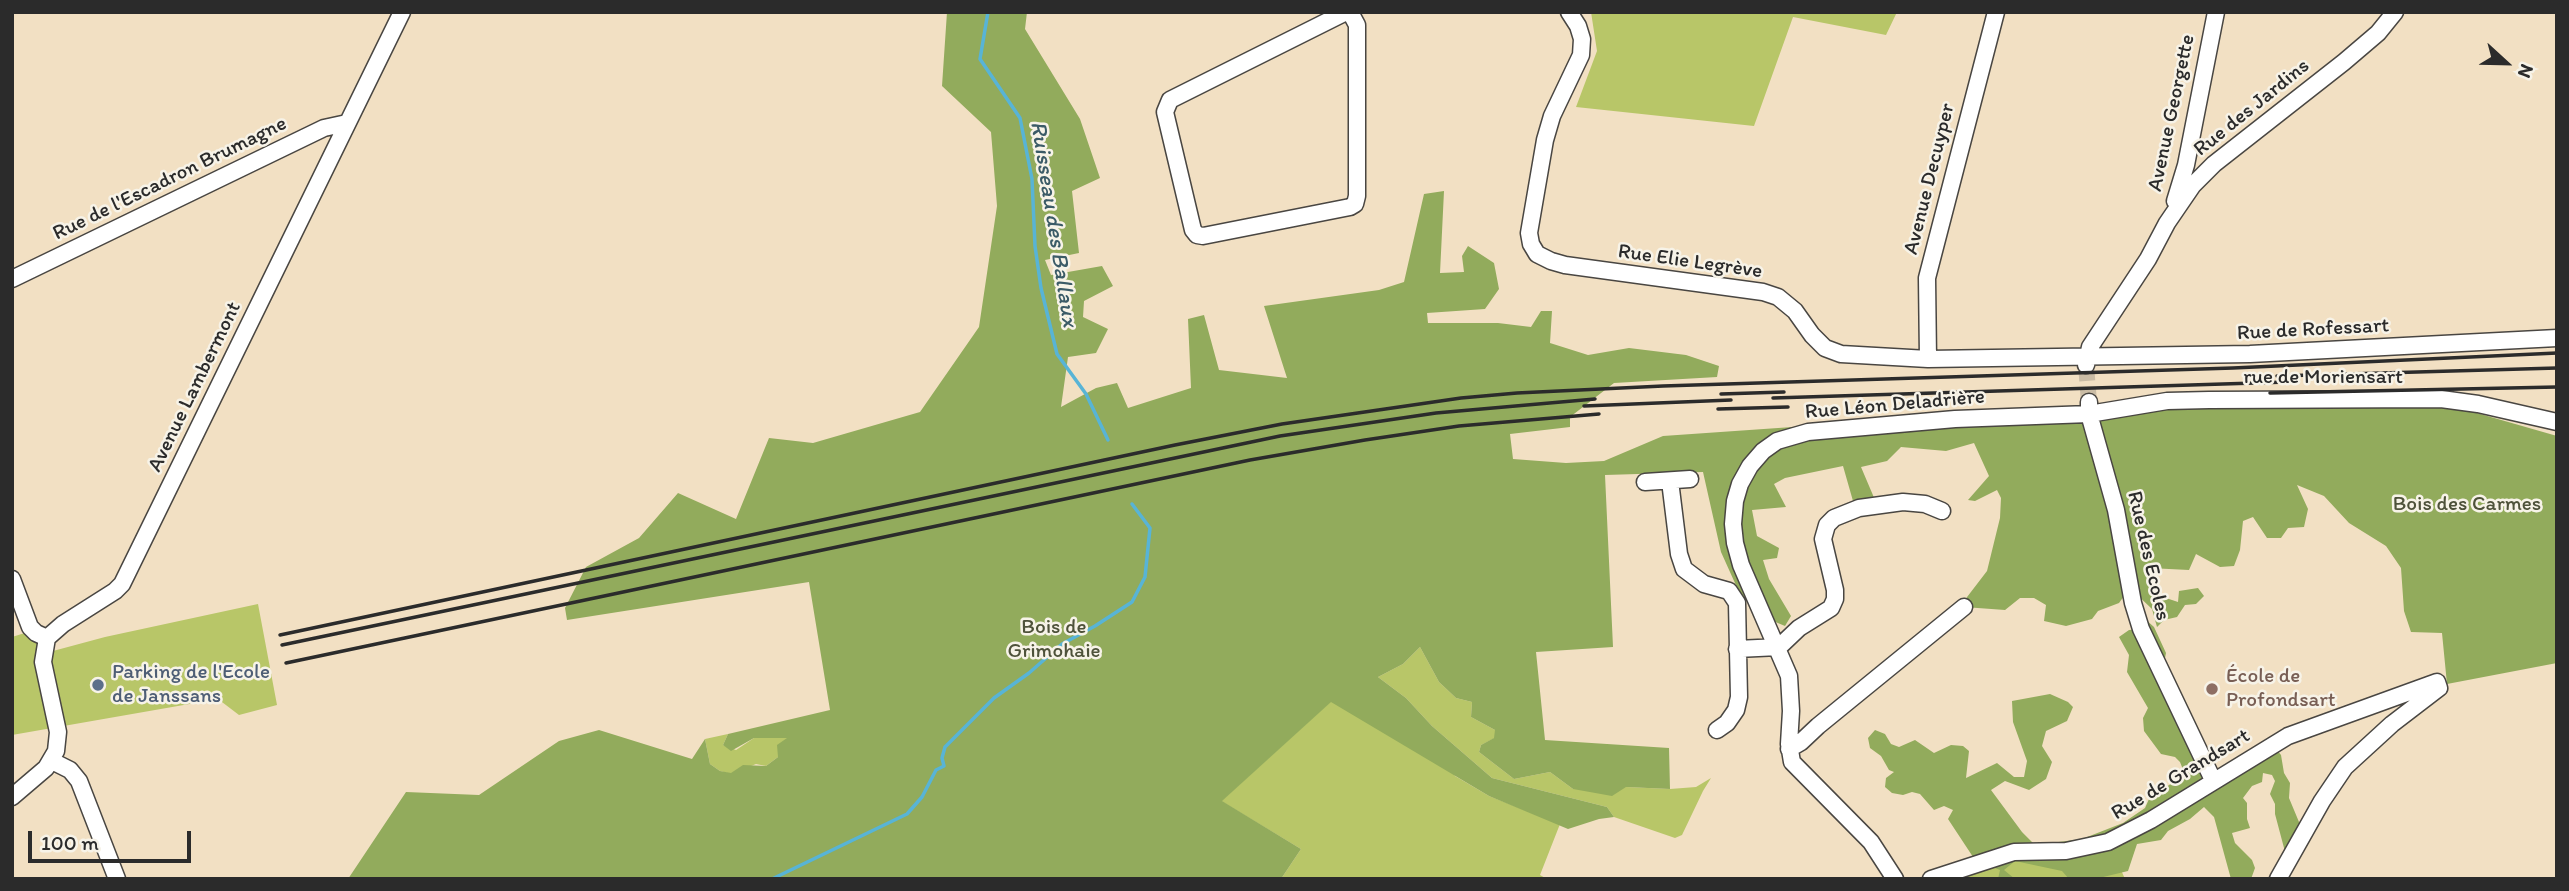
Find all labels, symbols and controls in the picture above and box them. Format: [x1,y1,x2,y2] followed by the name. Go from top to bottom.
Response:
[2471,28,2541,98] north arrow
[2143,32,2201,194] street label: Avenue Georgette
[2189,54,2315,162] street label: Rue des Jardins
[2513,61,2539,81] text: N
[1899,101,1961,257] street label: Avenue Decuyper
[49,111,291,247] street label: Rue de l'Escadron Brumagne
[1023,119,1083,329] water label: Ruisseau des Ballaux
[1616,239,1764,285] street label: Rue Elie Legrève
[143,298,247,476] street label: Avenue Lambermont
[2236,313,2390,347] street label: Rue de Rofessart
[2243,365,2403,391] street label: rue de Moriensart
[1804,385,1986,425] street label: Rue Léon Deladrière
[2121,489,2175,623] street label: Rue des Ecoles
[2393,492,2541,518] park label: Bois des Carmes
[1007,615,1101,665] park label: Bois de Grimohaie
[112,660,270,710] place label: Parking de l'Ecole de Janssans
[2226,664,2336,714] place label: École de Profondsart
[90,677,106,693] marker: Parking de l'Ecole de Janssans
[2204,681,2220,697] marker: École de Profondsart
[2107,724,2255,826] street label: Rue de Grandsart
[32,818,194,862] scale bar
[41,830,99,855] text: 100 m

